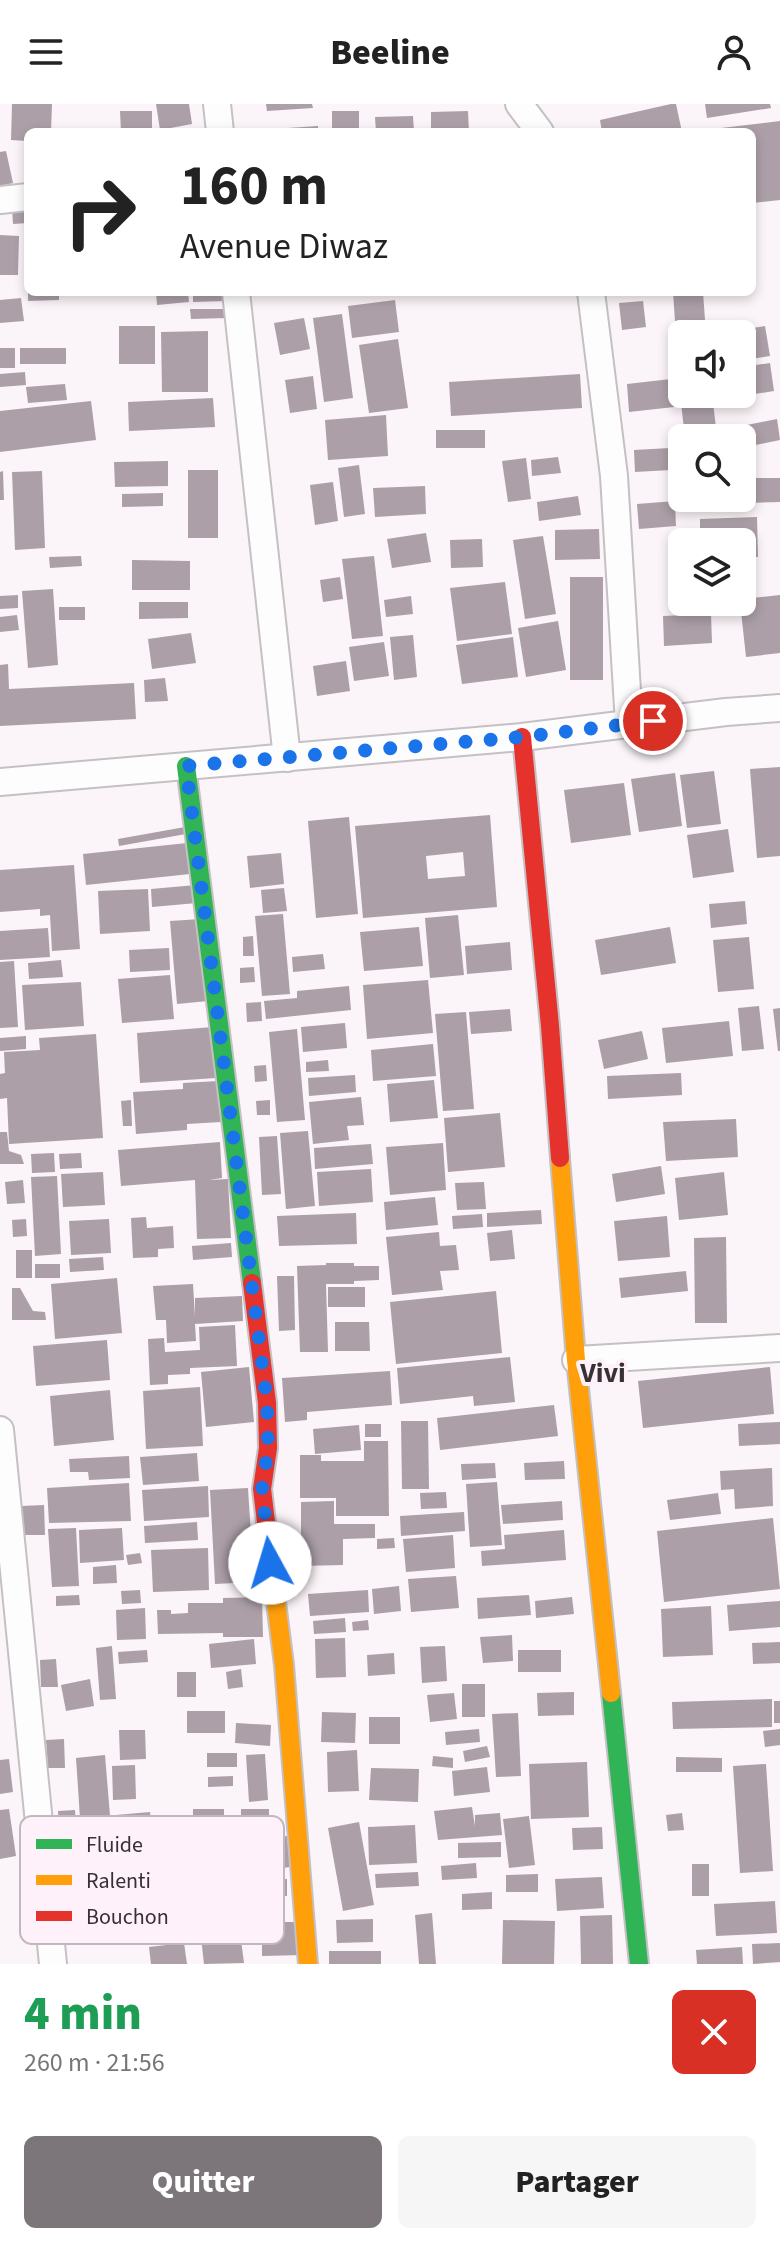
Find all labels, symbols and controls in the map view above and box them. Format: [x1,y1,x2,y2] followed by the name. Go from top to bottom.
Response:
[330,27,450,78] text: Beeline
[24,30,68,74] icon: menu
[712,30,756,74] icon: person
[180,147,328,226] text: 160 m
[48,160,152,264] icon: right
[180,221,388,272] text: Avenue Diwaz
[668,320,756,616] map controls
[668,320,756,408] button: sound
[668,424,756,512] button: search
[668,528,756,616] button: layers
[619,687,687,755] pin
[631,699,675,743] icon: arrive
[579,1353,626,1393] district label: Vivi
[228,1521,312,1605] position arrow
[20,1816,284,1944] legend
[86,1829,143,1861] text: Fluide
[86,1865,151,1897] text: Ralenti
[86,1901,169,1933] text: Bouchon
[24,1980,142,2048] text: 4 min
[672,1990,756,2074] button: close
[24,2044,165,2081] text: 260 m · 21:56
[24,2136,382,2228] button: Quitter
[398,2136,756,2228] button: Partager

